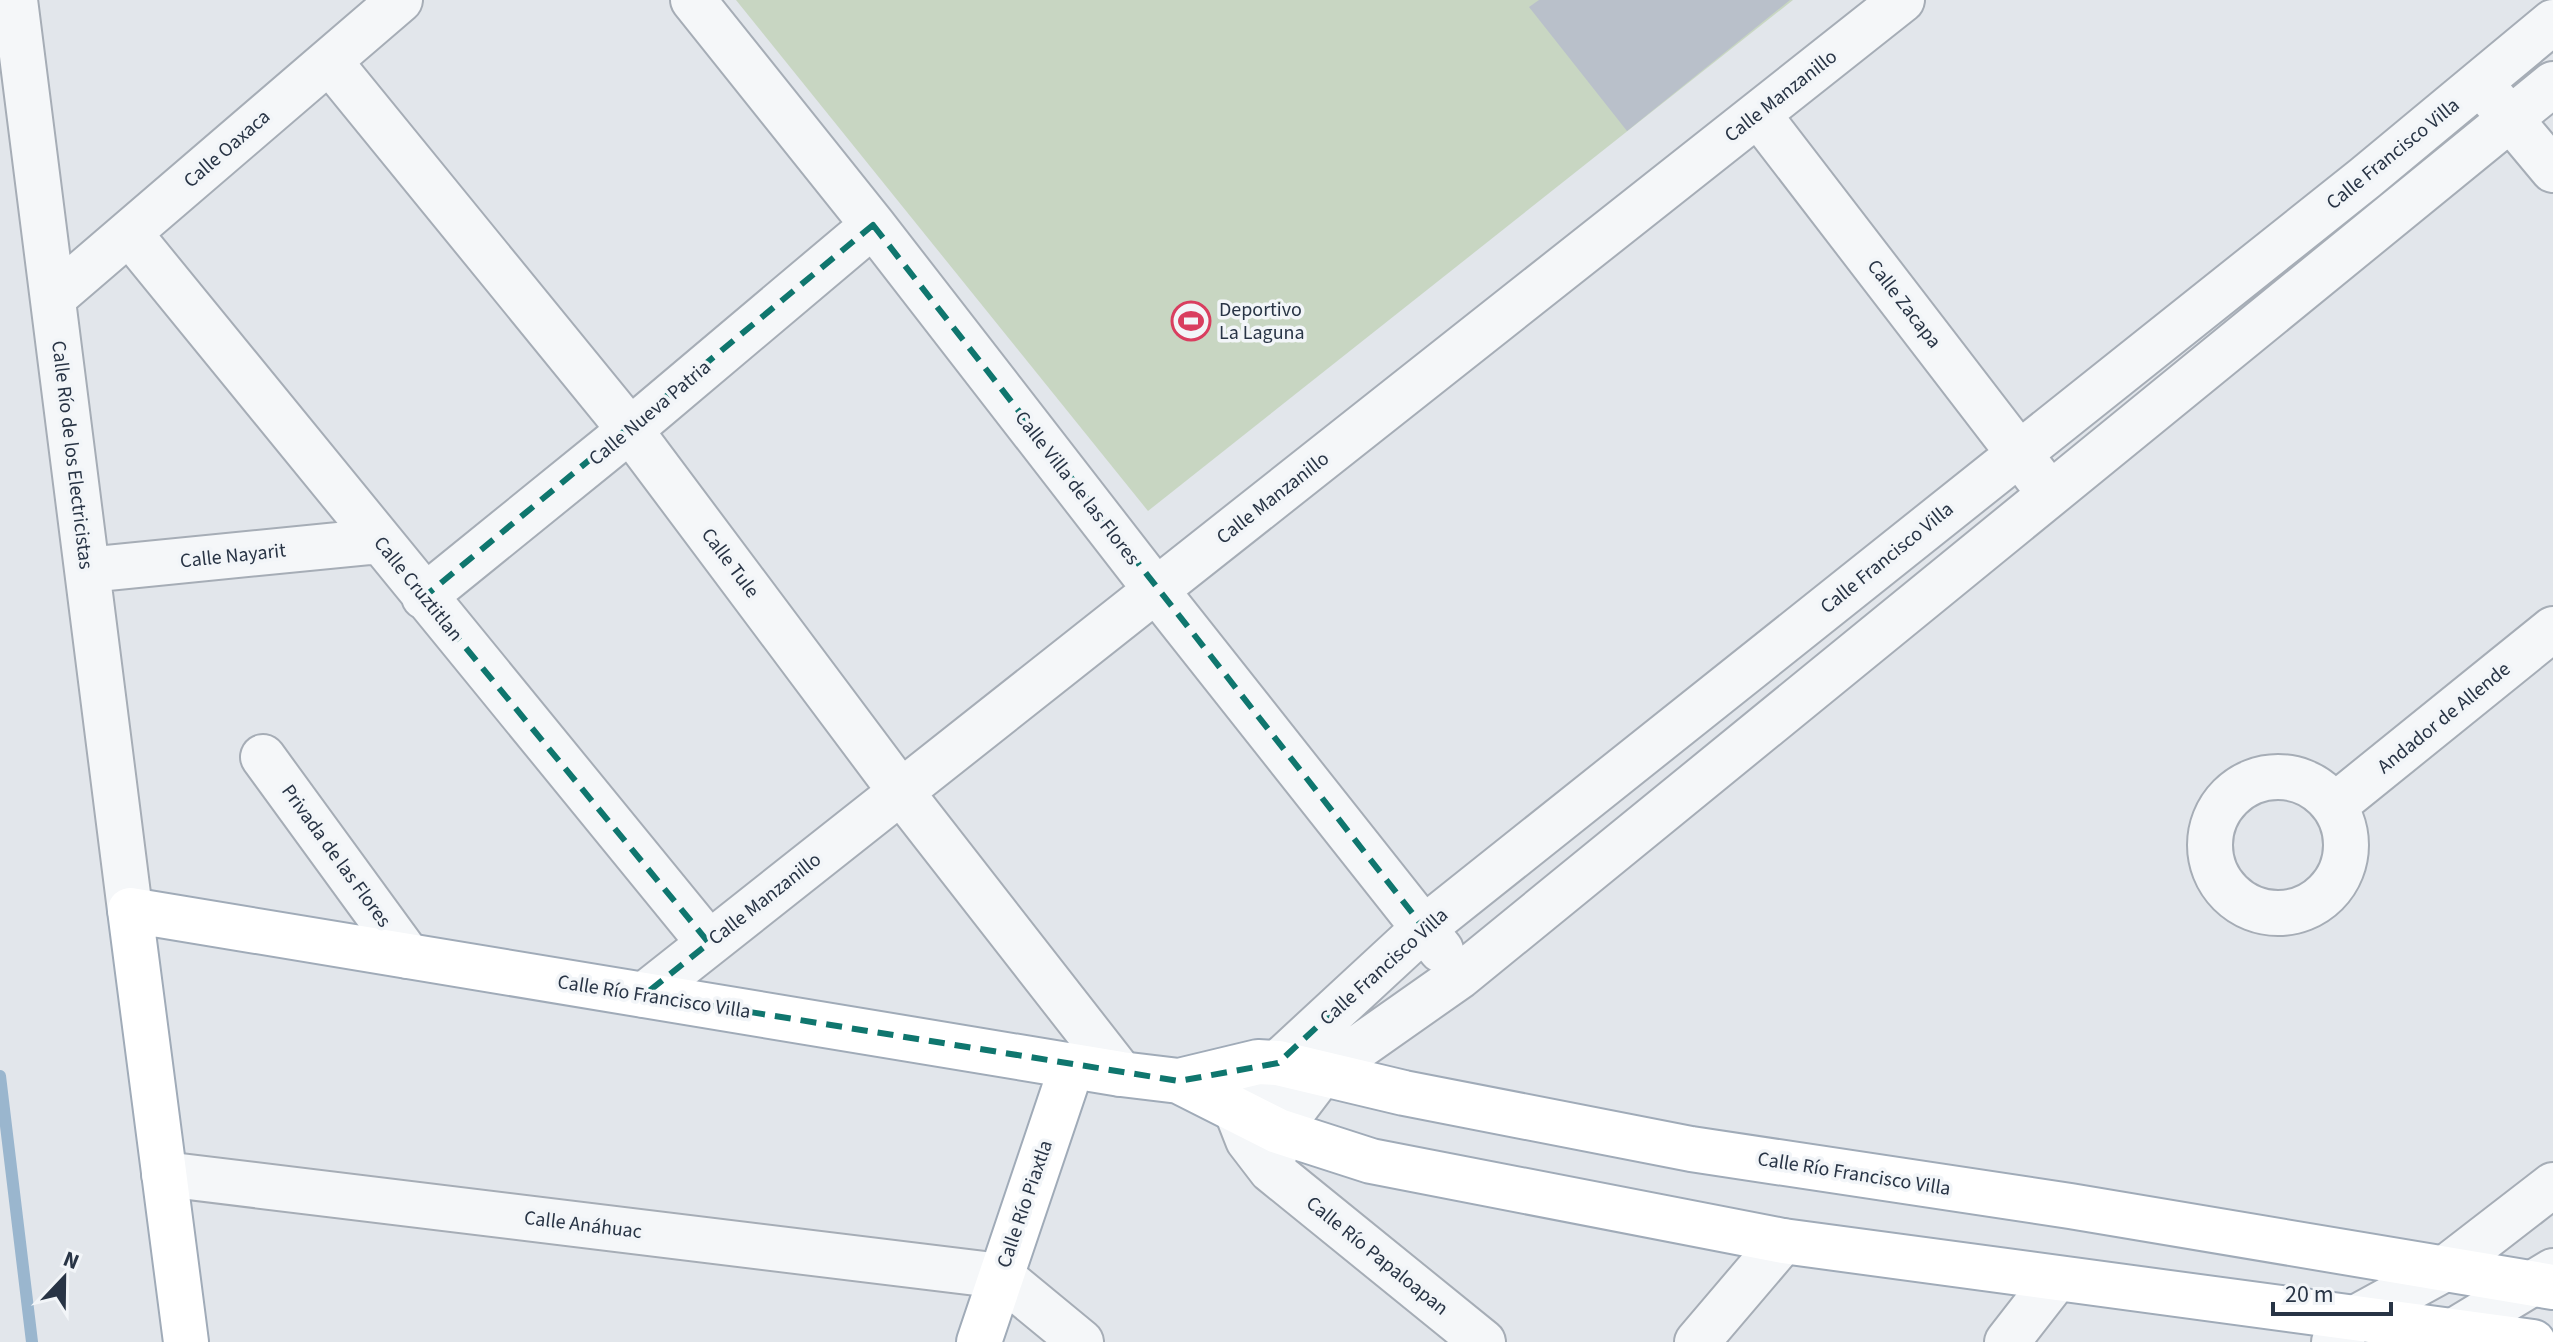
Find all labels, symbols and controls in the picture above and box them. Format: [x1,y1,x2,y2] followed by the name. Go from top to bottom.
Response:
[1719,43,1843,149] street label: Calle Manzanillo
[2320,92,2466,216] street label: Calle Francisco Villa
[178,103,276,195] street label: Calle Oaxaca
[1860,254,1948,354] street label: Calle Zacapa
[1219,296,1305,347] place label: Deportivo La Laguna
[1170,300,1212,342] sports icon: Deportivo La Laguna
[44,339,100,571] street label: Calle Río de los Electricistas
[583,354,717,472] street label: Calle Nueva Patria
[1008,405,1146,571] street label: Calle Villa de las Flores
[1211,445,1335,551] street label: Calle Manzanillo
[1814,496,1960,620] street label: Calle Francisco Villa
[694,522,766,604] street label: Calle Tule
[367,530,469,648] street label: Calle Cruztitlan
[179,536,288,575] street label: Calle Nayarit
[2372,656,2517,780] street label: Andador de Allende
[274,779,398,933] street label: Privada de las Flores
[703,846,827,952] street label: Calle Manzanillo
[1314,902,1454,1032] street label: Calle Francisco Villa
[555,968,753,1026] street label: Calle Río Francisco Villa
[990,1136,1060,1272] street label: Calle Río Piaxtla
[1755,1145,1953,1203] street label: Calle Río Francisco Villa
[1300,1190,1454,1322] street label: Calle Río Papaloapan
[523,1204,643,1246] street label: Calle Anáhuac
[24,1238,104,1318] north arrow
[58,1243,84,1278] text: N
[2273,1266,2391,1316] scale bar
[2285,1277,2334,1312] text: 20 m

